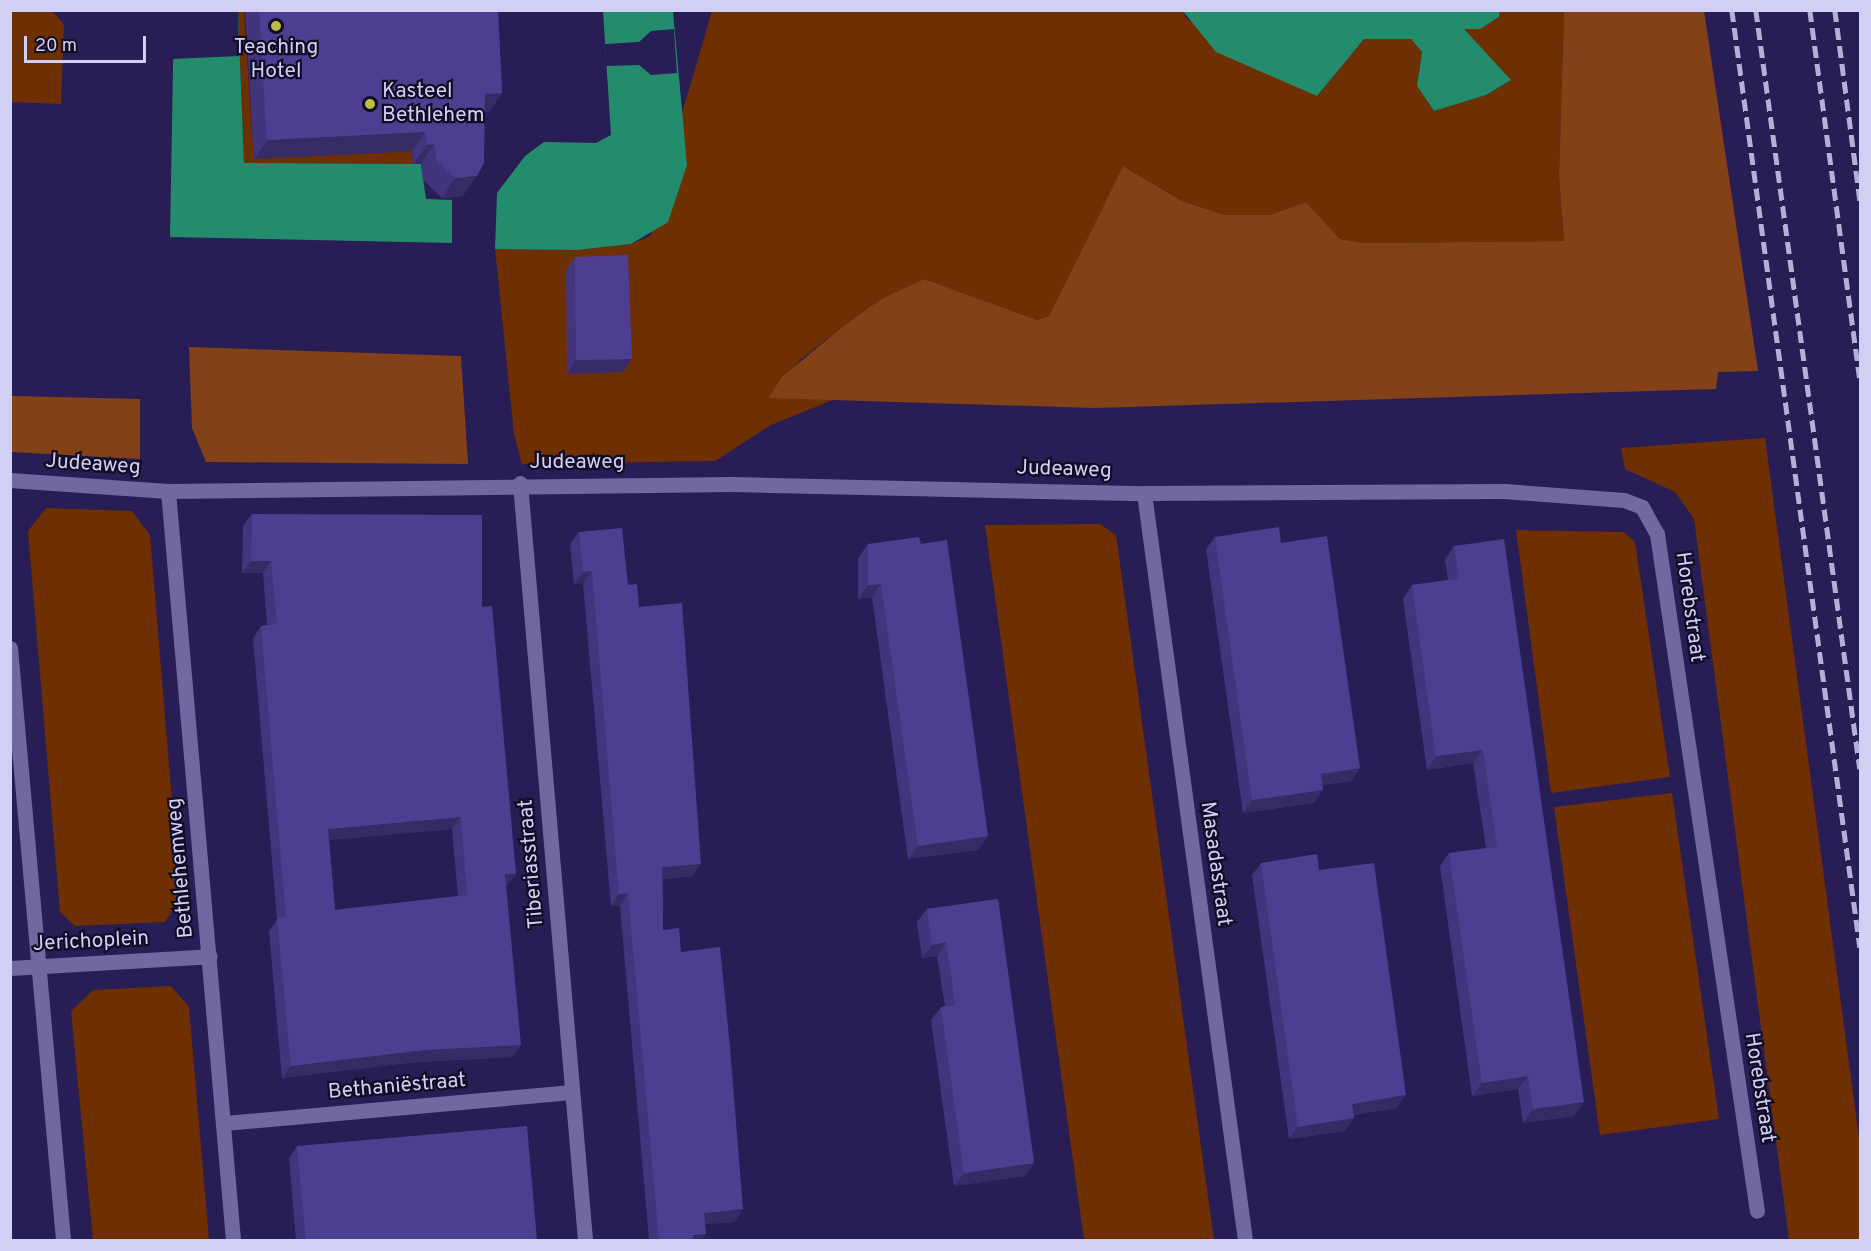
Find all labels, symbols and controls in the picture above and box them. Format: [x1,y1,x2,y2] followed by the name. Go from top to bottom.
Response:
[269,19,283,33] marker: Teaching Hotel
[27,24,148,62] scale bar
[35,35,77,58] text: 20 m
[234,35,318,85] place label: Teaching Hotel
[382,79,485,129] place label: Kasteel Bethlehem
[363,97,377,111] marker: Kasteel Bethlehem
[45,449,141,481] street label: Judeaweg
[529,450,625,476] street label: Judeaweg
[1016,456,1112,484] street label: Judeaweg
[1669,550,1709,664] street label: Horebstraat
[162,797,200,939] street label: Bethlehemweg
[514,798,550,930] street label: Tiberiasstraat
[1194,800,1236,928] street label: Masadastraat
[32,926,150,958] street label: Jerichoplein
[1738,1031,1780,1145] street label: Horebstraat
[327,1068,467,1106] street label: Bethaniëstraat

